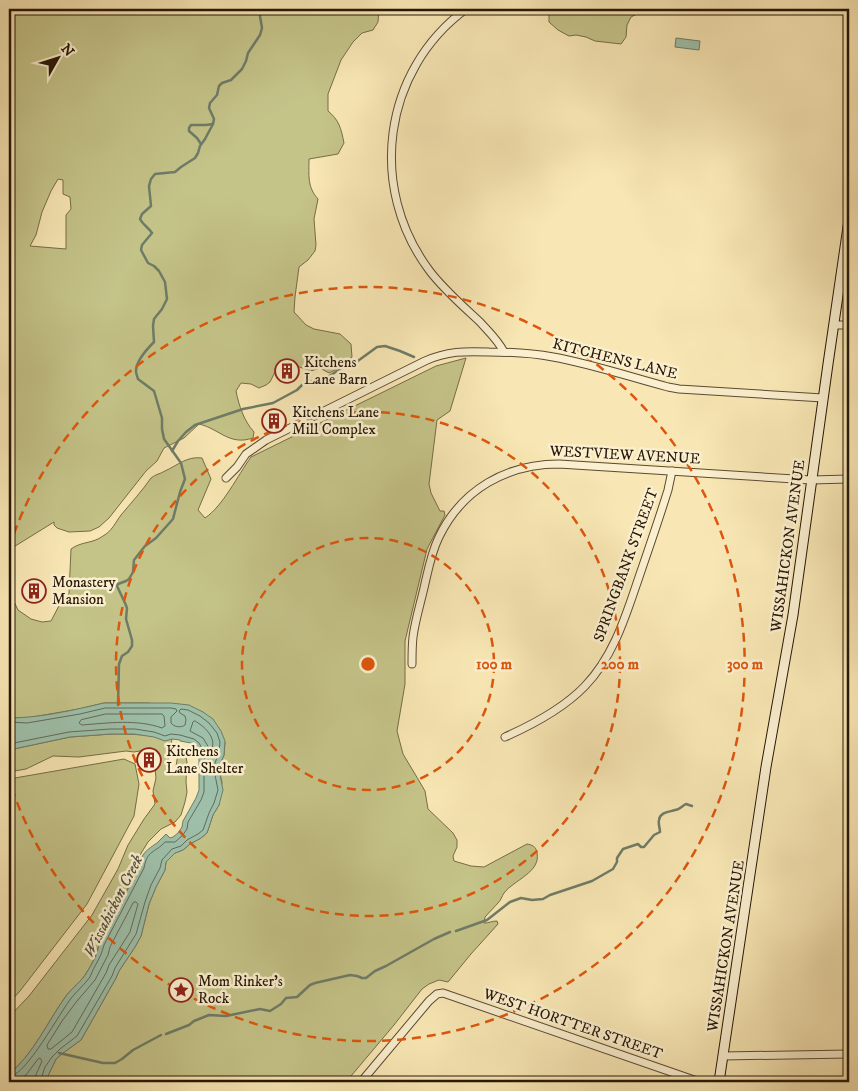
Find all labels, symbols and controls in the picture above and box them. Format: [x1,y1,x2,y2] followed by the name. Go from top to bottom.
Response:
[32,32,82,82] north arrow
[57,40,78,61] text: N
[551,334,680,384] street label: KITCHENS LANE
[304,353,368,389] place label: Kitchens Lane Barn
[274,358,300,384] building icon: Kitchens Lane Barn
[292,403,379,439] place label: Kitchens Lane Mill Complex
[261,408,287,434] building icon: Kitchens Lane Mill Complex
[548,442,701,468] street label: WESTVIEW AVENUE
[766,458,810,634] street label: WISSAHICKON AVENUE
[589,485,663,645] street label: SPRINGBANK STREET
[52,573,117,609] place label: Monastery Mansion
[21,578,47,604] building icon: Monastery Mansion
[359,655,377,673] centre of rings
[476,655,513,674] text: 100 m
[601,655,640,674] text: 200 m
[727,655,764,674] text: 300 m
[166,742,244,778] place label: Kitchens Lane Shelter
[136,747,162,773] building icon: Kitchens Lane Shelter
[79,851,147,960] water label: Wissahickon Creek
[703,858,749,1034] street label: WISSAHICKON AVENUE
[198,972,283,1008] place label: Mom Rinker's Rock
[168,977,194,1003] place icon: Mom Rinker's Rock
[480,984,666,1064] street label: WEST HORTTER STREET

